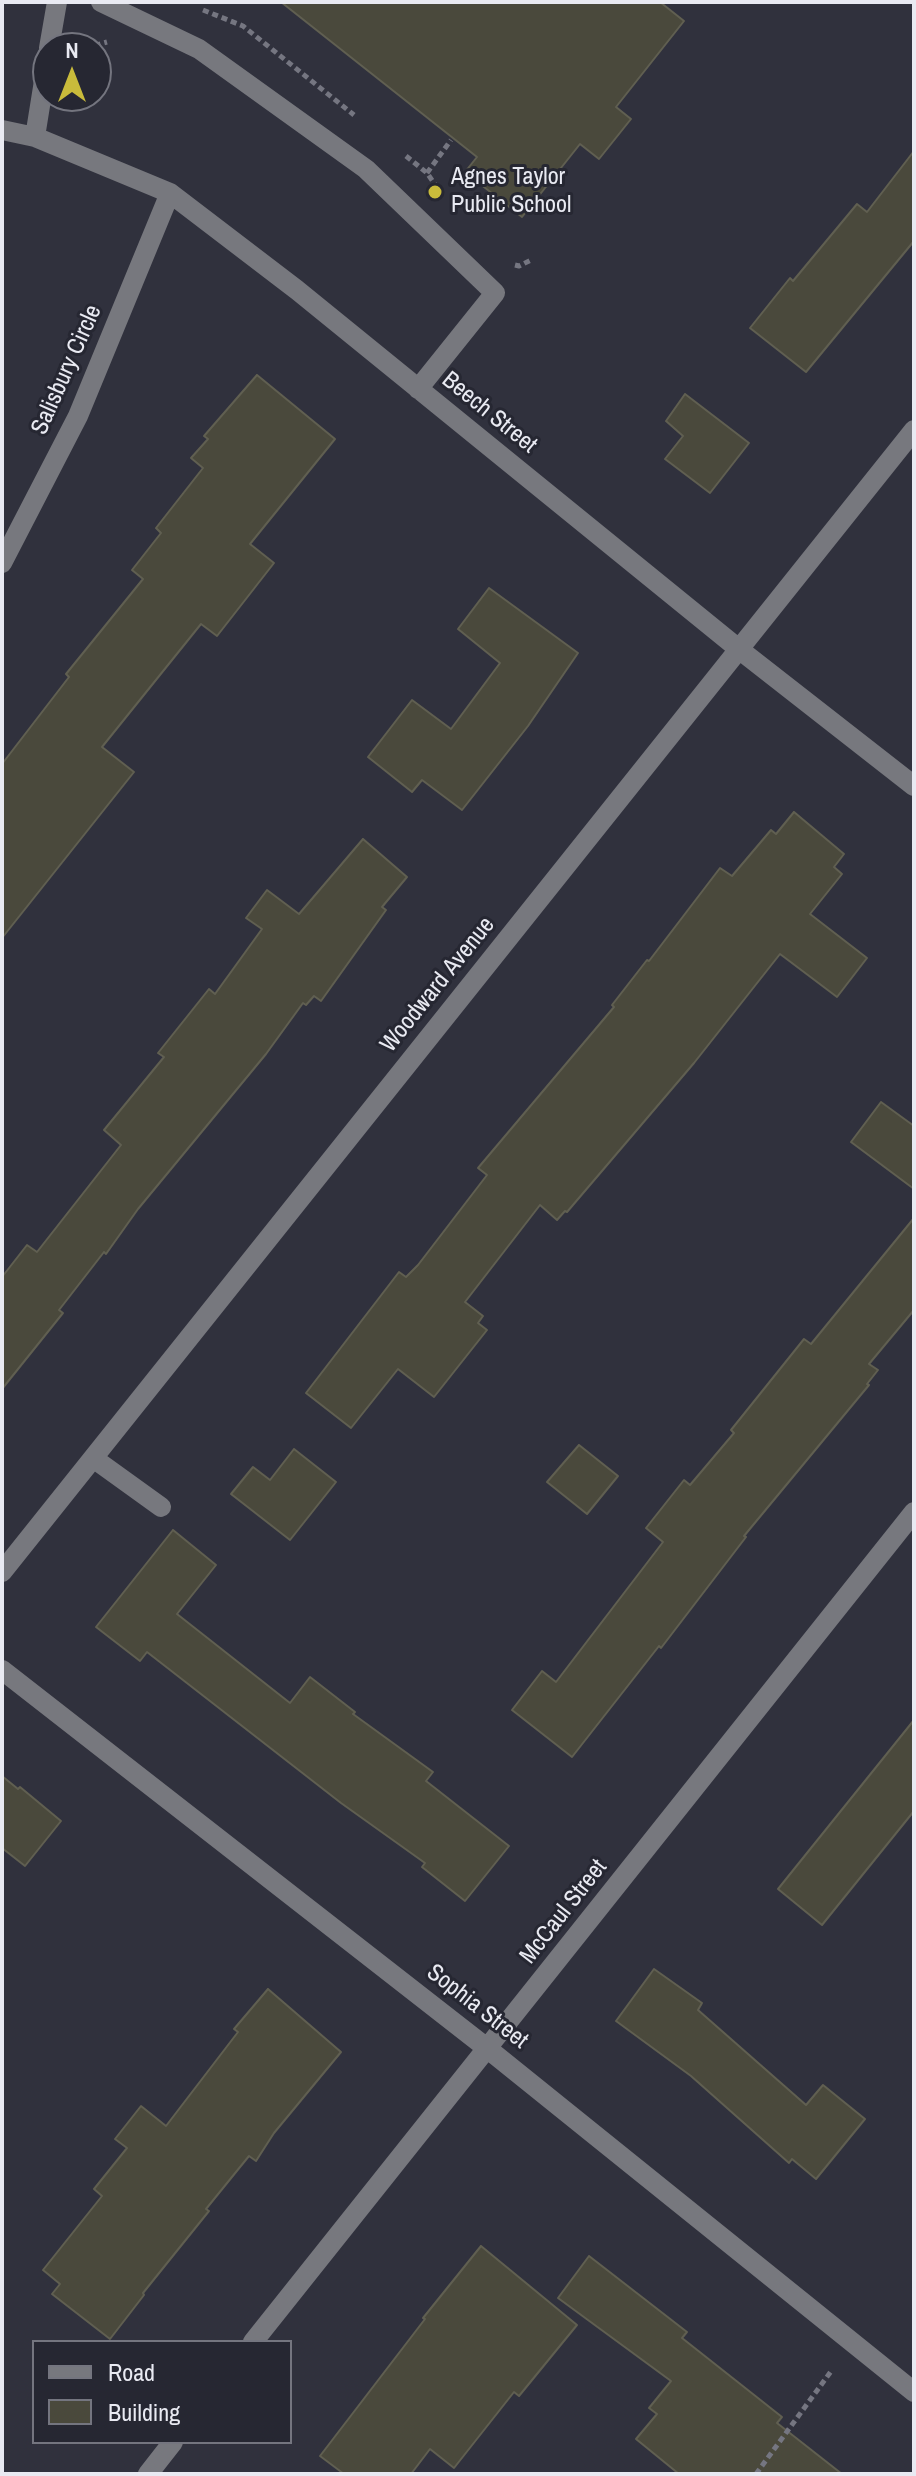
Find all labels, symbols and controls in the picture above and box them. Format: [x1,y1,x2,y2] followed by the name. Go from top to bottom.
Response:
[32,32,112,112] north arrow
[65,35,79,65] text: N
[451,164,571,220] place label: Agnes Taylor Public School
[426,183,444,201] marker: Agnes Taylor Public School
[26,301,108,439] street label: Salisbury Circle
[436,366,542,460] street label: Beech Street
[375,912,501,1058] street label: Woodward Avenue
[514,1854,614,1970] street label: McCaul Street
[421,1959,533,2055] street label: Sophia Street
[32,2340,292,2444] legend
[108,2356,155,2388] text: Road
[108,2396,180,2428] text: Building

